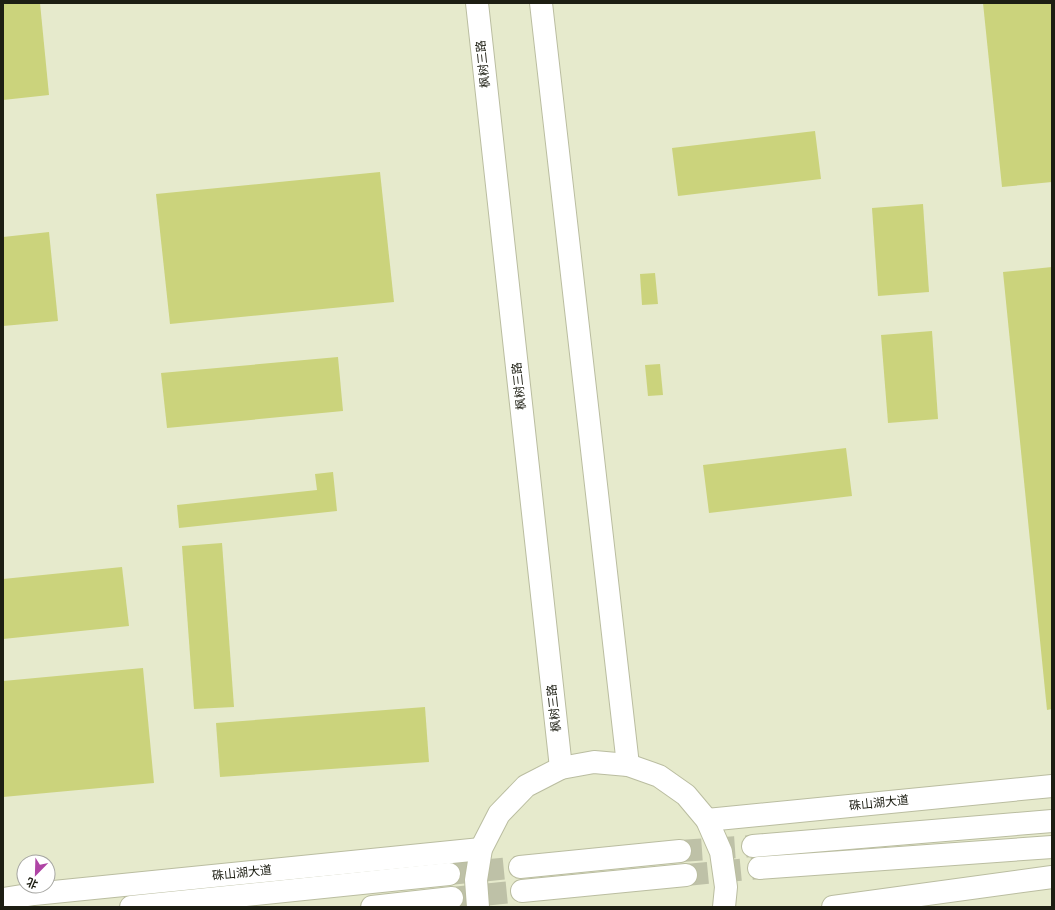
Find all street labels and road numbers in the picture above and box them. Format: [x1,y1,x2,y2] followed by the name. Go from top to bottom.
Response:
[474,39,492,89] street label: 枫树三路
[510,361,528,411] street label: 枫树三路
[545,683,563,733] street label: 枫树三路
[848,793,910,813] street label: 硃山湖大道
[211,863,273,883] street label: 硃山湖大道

